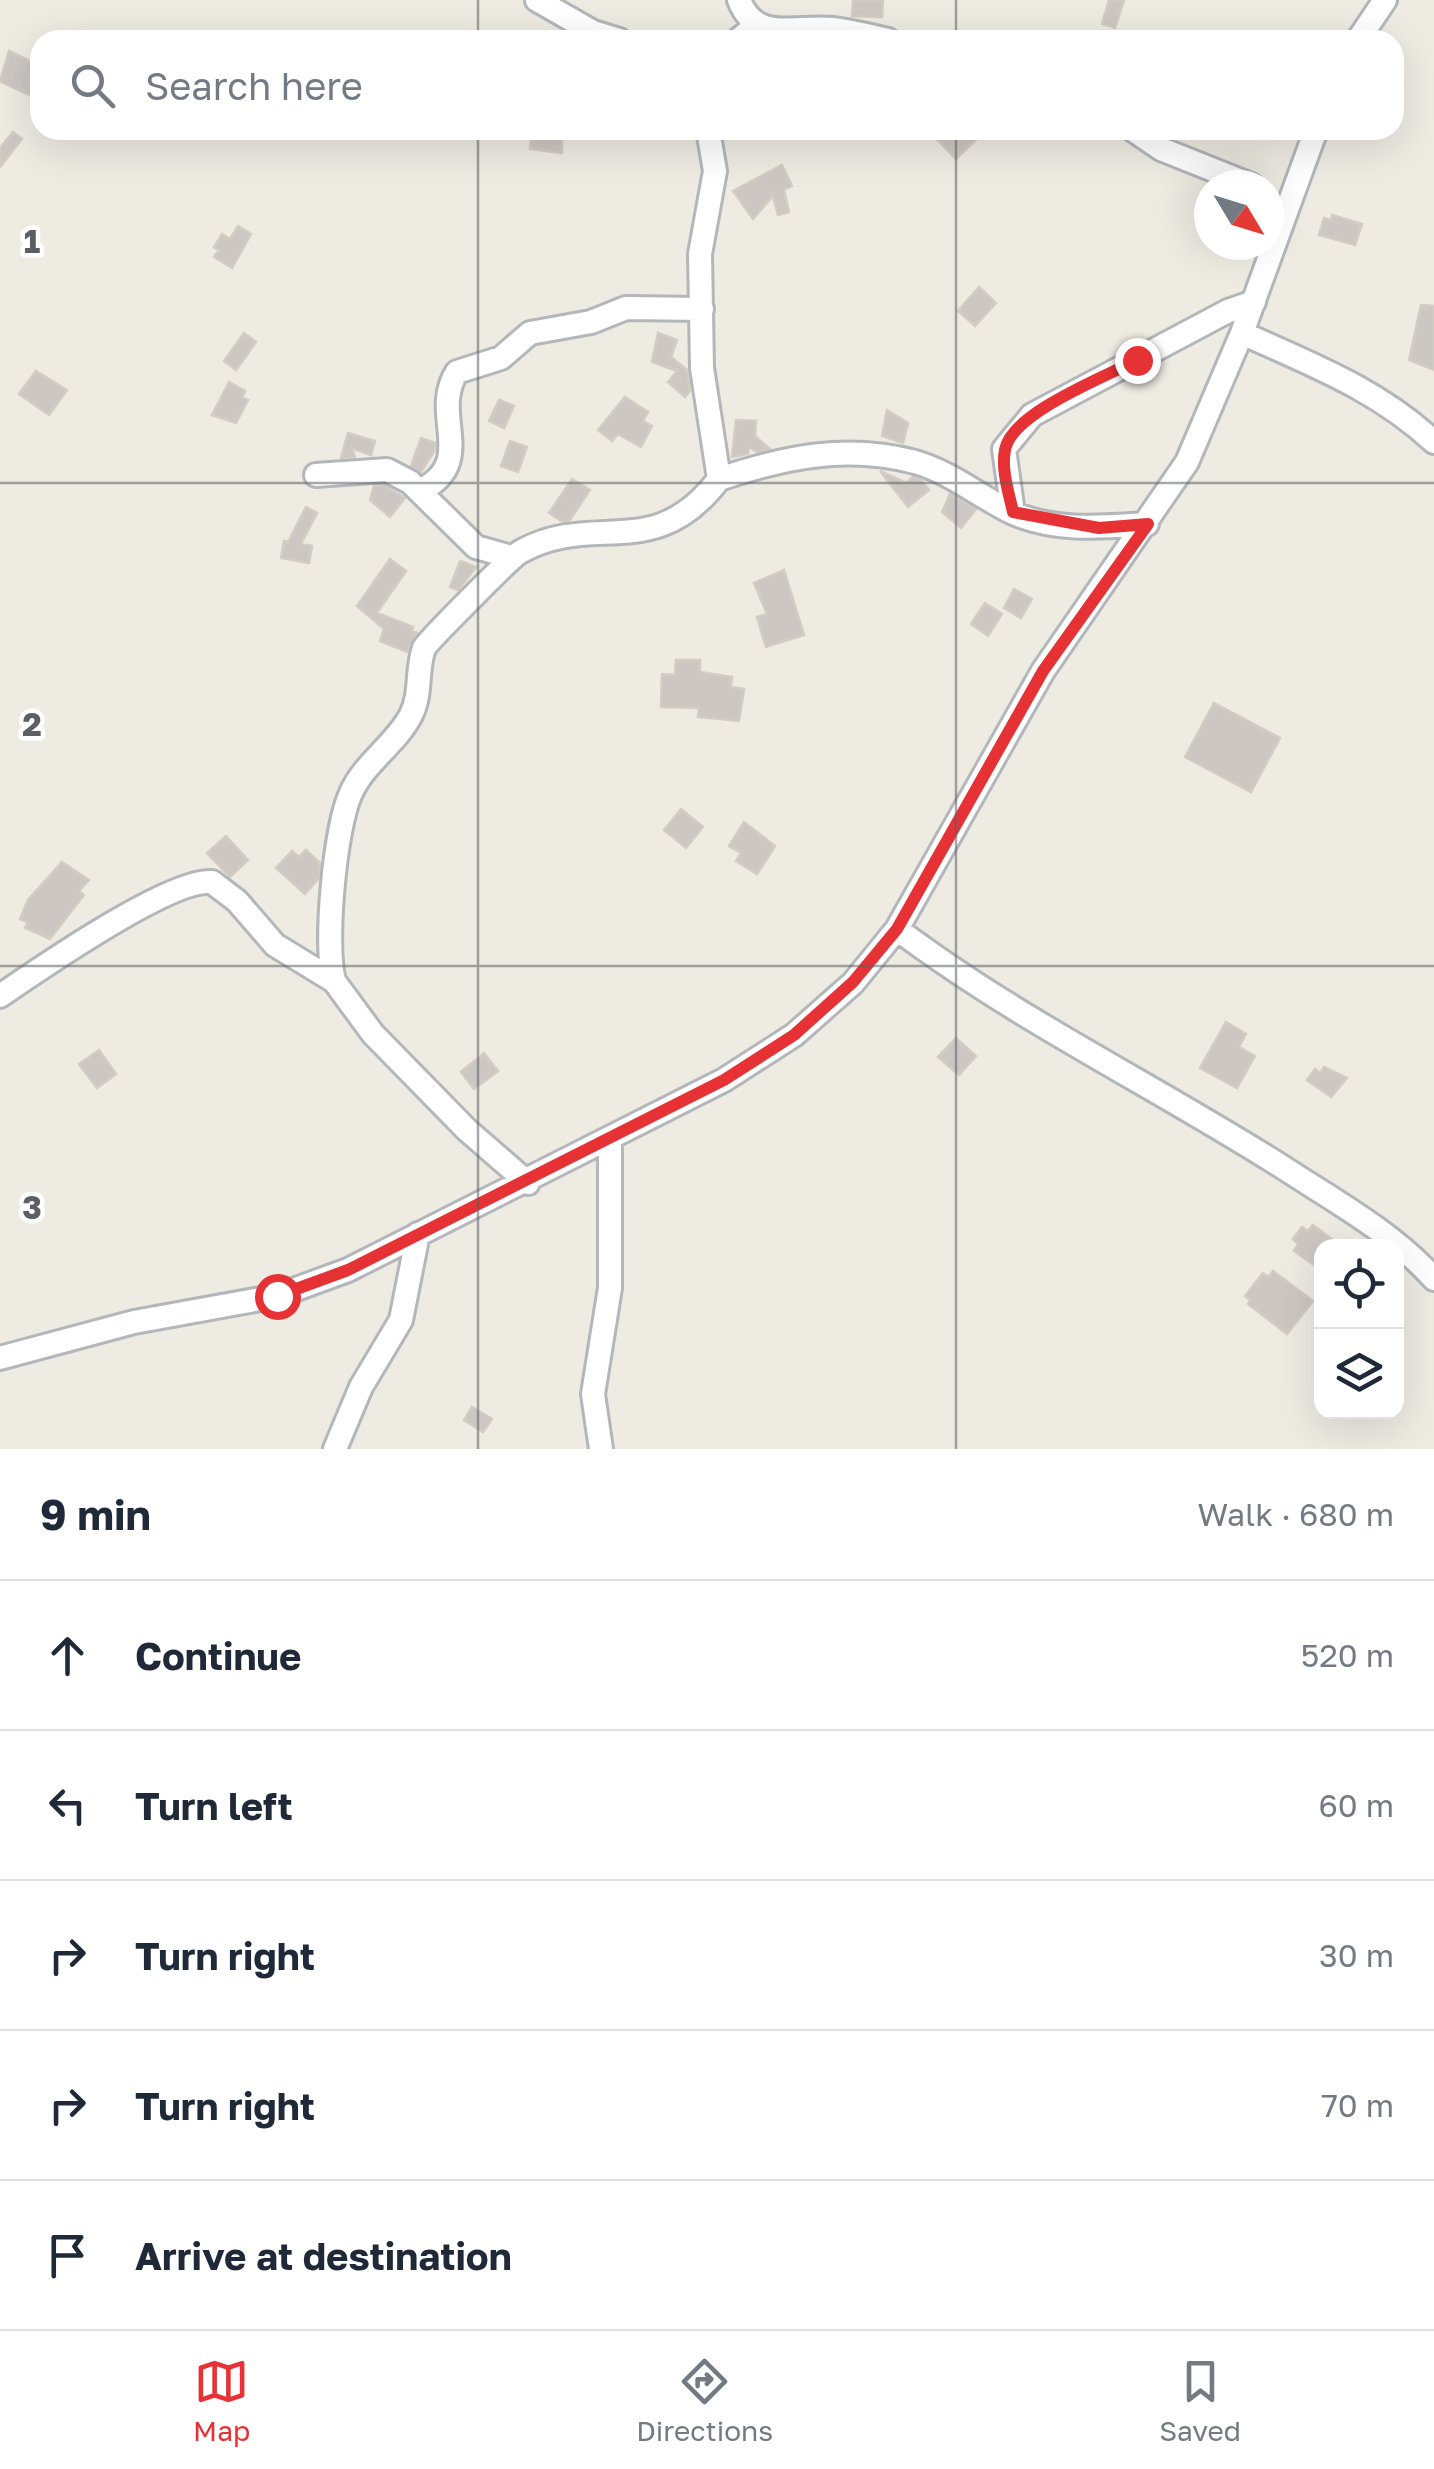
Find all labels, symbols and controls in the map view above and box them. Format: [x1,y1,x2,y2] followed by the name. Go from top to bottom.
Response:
[30,30,1404,140] search box
[65,58,120,113] icon: search
[145,63,363,108] text: Search here
[1194,170,1284,260] north arrow
[24,222,40,260] text: 1
[1115,338,1161,384] route end
[22,705,42,743] text: 2
[22,1188,42,1226] text: 3
[1314,1239,1404,1419] map controls
[1314,1239,1404,1329] button: locate
[255,1274,301,1320] route start
[1314,1329,1404,1419] button: layers
[40,1489,151,1539] text: 9 min
[1198,1495,1394,1533] text: Walk · 680 m
[40,1628,95,1683] icon: ahead
[135,1633,301,1678] text: Continue
[1301,1636,1394,1674] text: 520 m
[40,1778,95,1833] icon: left
[135,1783,293,1828] text: Turn left
[1318,1786,1394,1824] text: 60 m
[40,1928,95,1983] icon: right
[135,1933,315,1978] text: Turn right
[1319,1936,1394,1974] text: 30 m
[40,2078,95,2133] icon: right
[135,2083,315,2128] text: Turn right
[1321,2086,1394,2124] text: 70 m
[40,2228,95,2283] icon: arrive
[135,2233,512,2278] text: Arrive at destination
[193,2354,250,2447] tab: Map
[636,2354,773,2447] tab: Directions
[1159,2354,1241,2447] tab: Saved

